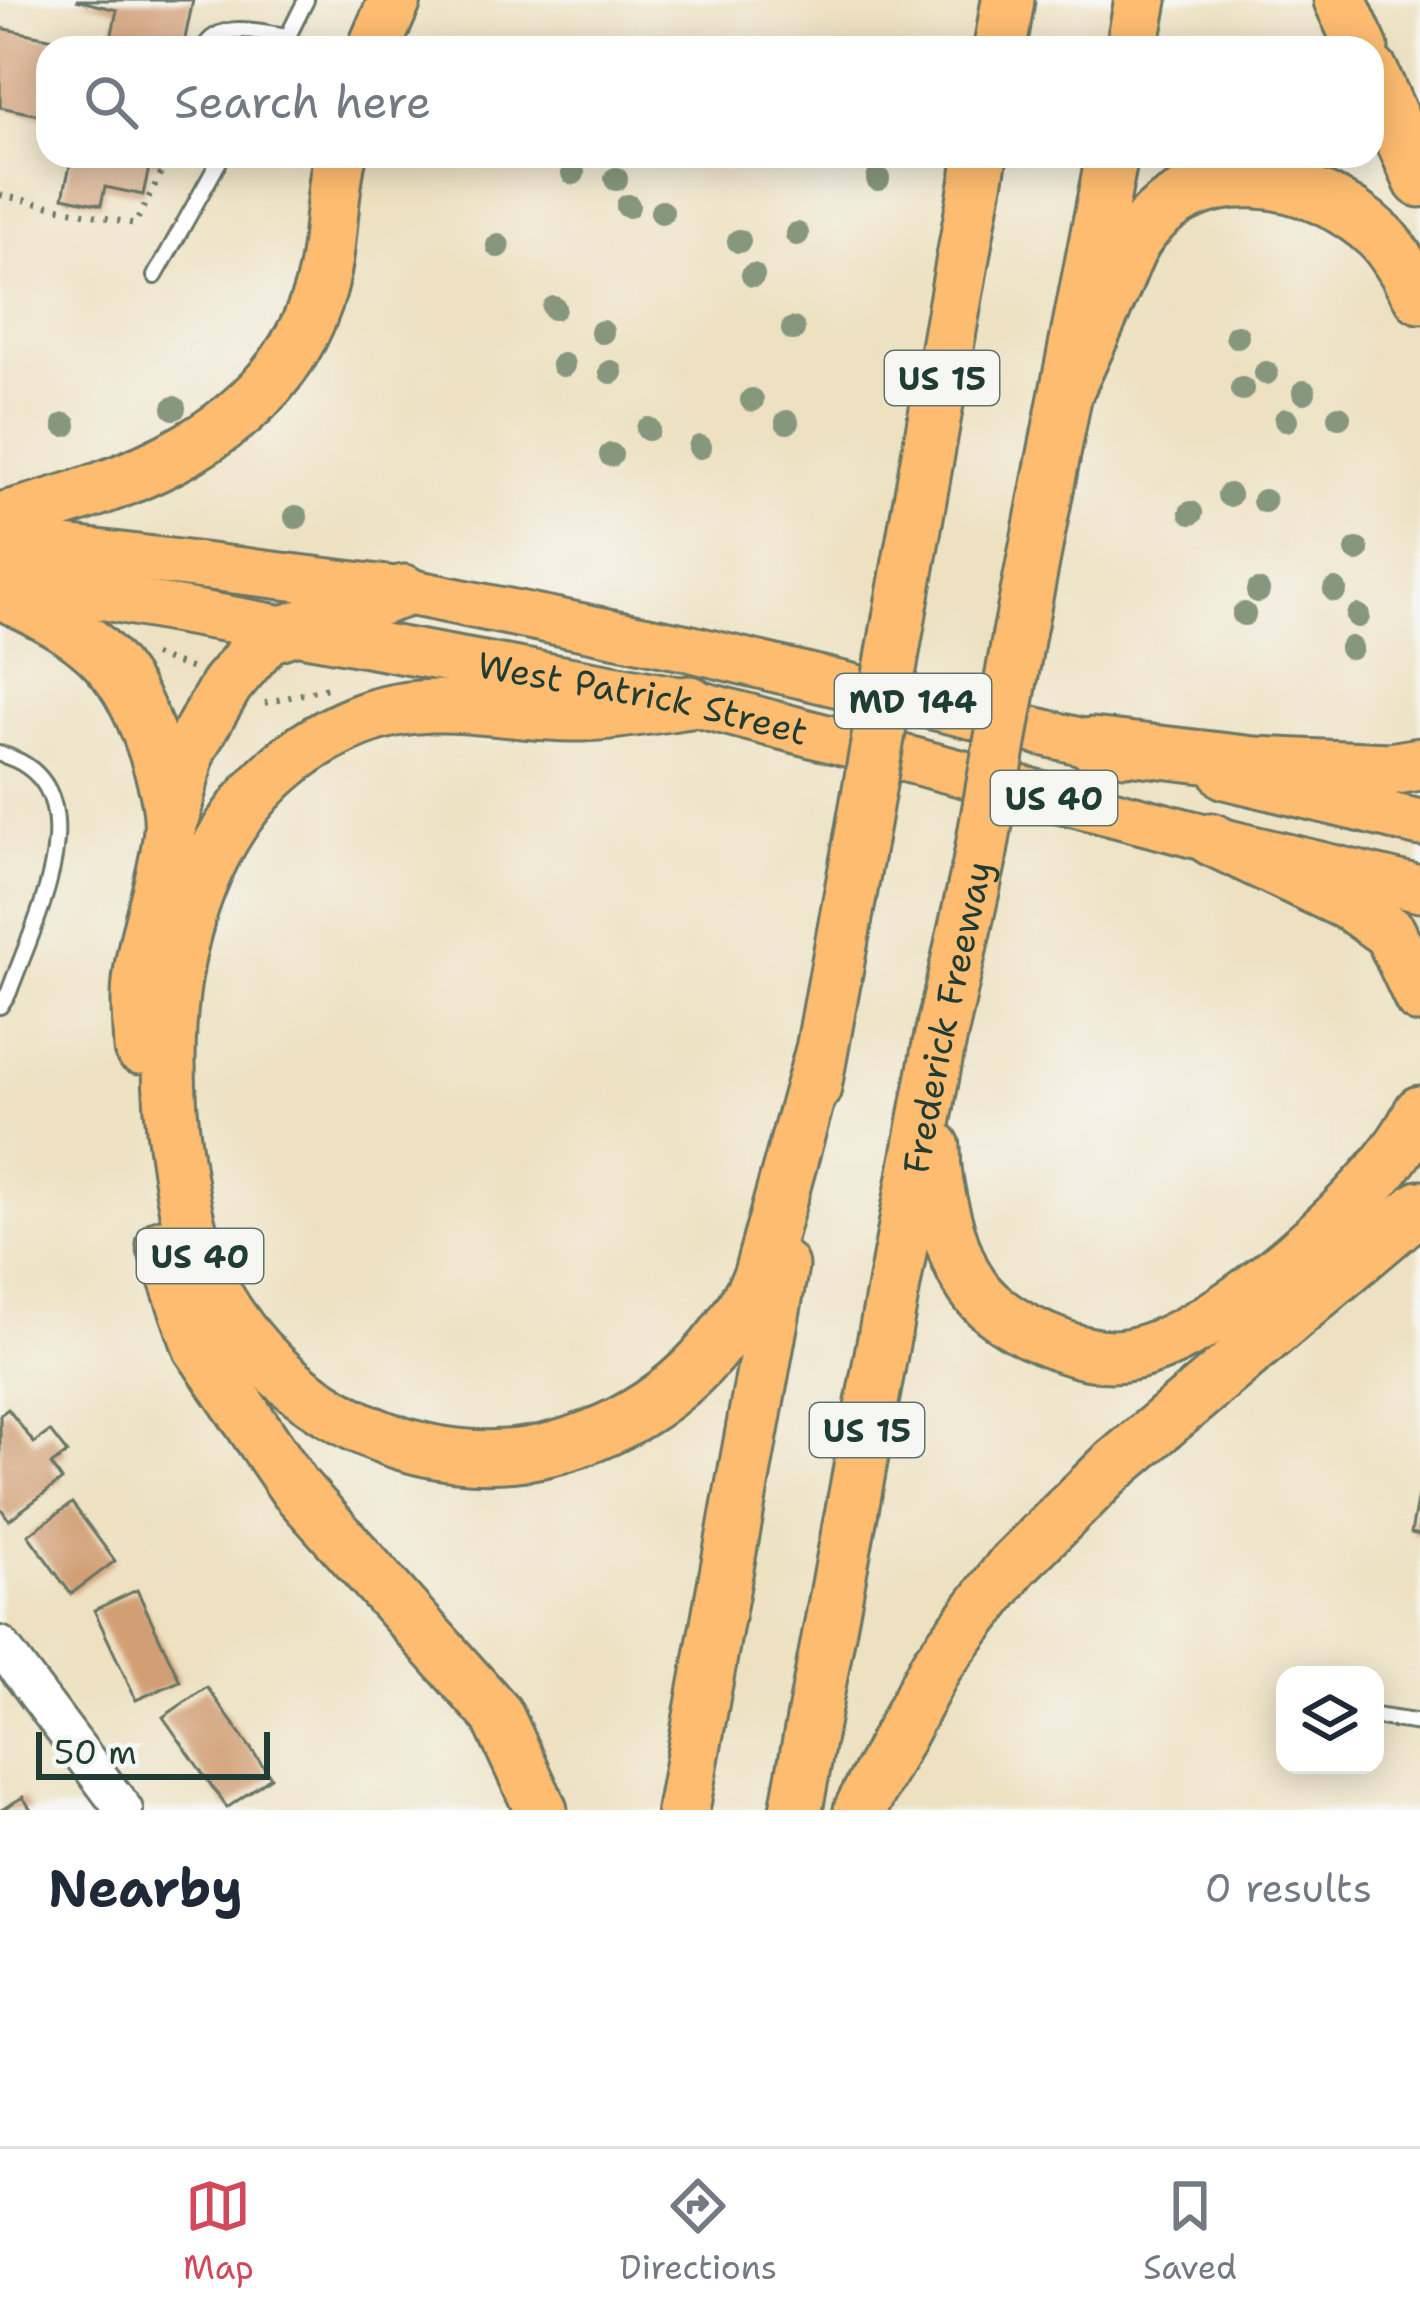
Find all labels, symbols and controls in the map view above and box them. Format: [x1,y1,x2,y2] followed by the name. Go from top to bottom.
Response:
[36,36,1384,168] search box
[78,69,144,135] icon: search
[174,72,431,132] text: Search here
[885,351,999,405] road number: US 15
[474,640,813,757] street label: West Patrick Street
[835,674,991,728] road number: MD 144
[991,771,1117,825] road number: US 40
[891,856,1004,1178] street label: Frederick Freeway
[137,1229,263,1283] road number: US 40
[810,1403,924,1457] road number: US 15
[1276,1666,1384,1774] map controls
[1276,1666,1384,1774] button: layers
[36,1726,270,1779] scale bar
[54,1730,137,1775] text: 50 m
[48,1854,243,1922] text: Nearby
[1205,1862,1372,1914] text: 0 results
[183,2173,254,2290] tab: Map
[620,2173,777,2290] tab: Directions
[1143,2173,1237,2290] tab: Saved

